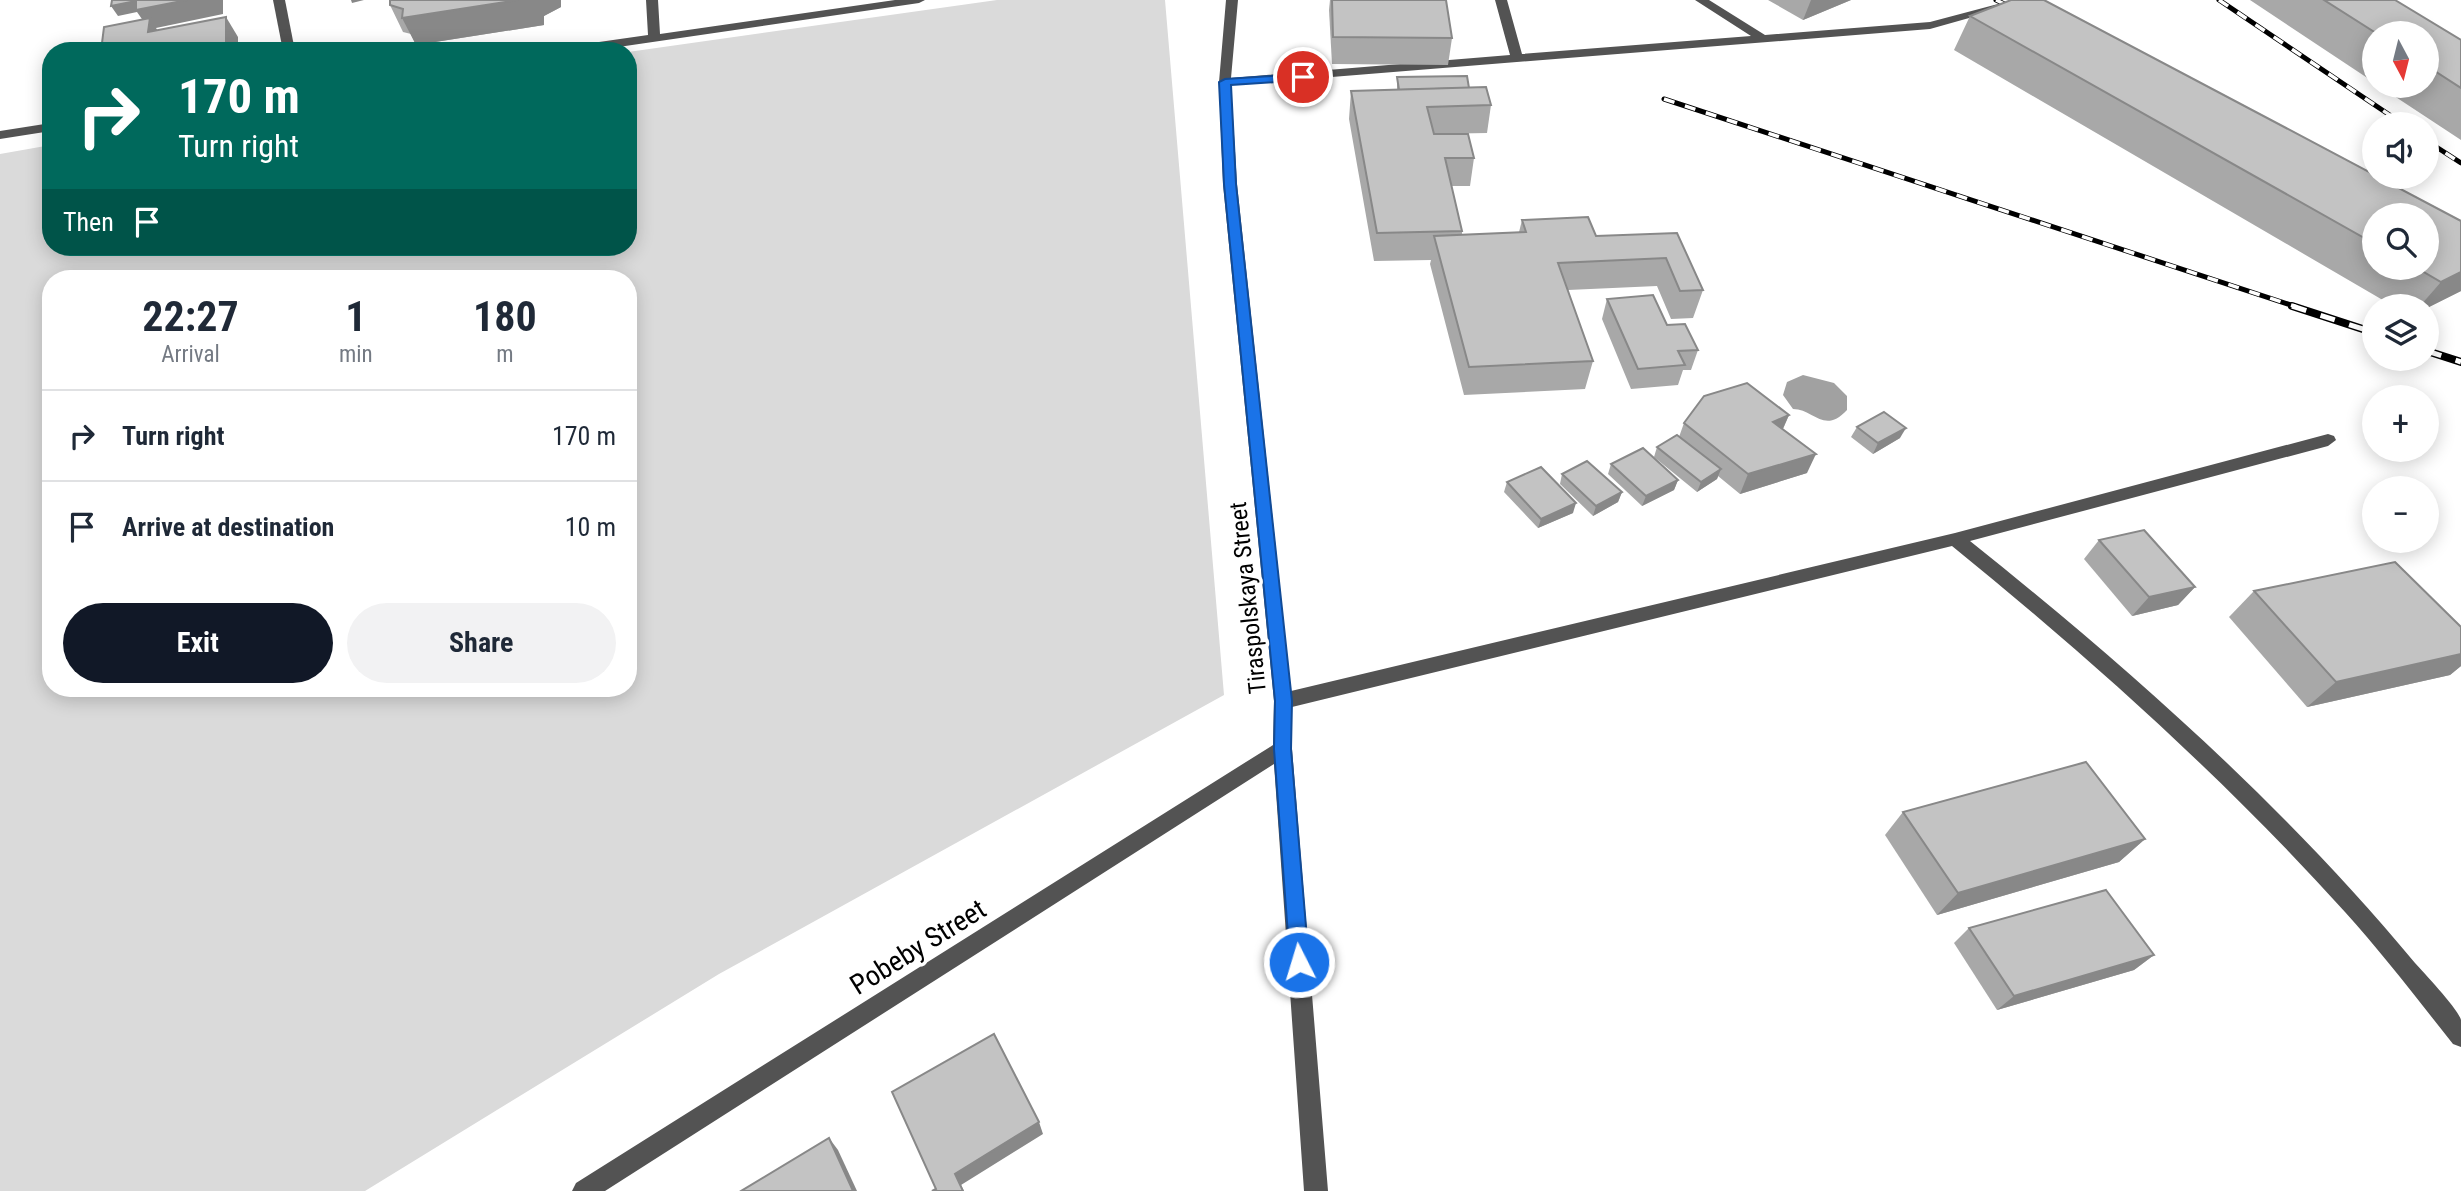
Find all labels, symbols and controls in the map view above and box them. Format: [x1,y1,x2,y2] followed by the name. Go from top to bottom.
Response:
[2362,21,2440,98] north arrow
[2362,21,2439,553] map controls
[1273,47,1333,107] pin
[1284,58,1322,96] icon: arrive
[178,68,300,125] text: 170 m
[63,70,154,161] icon: right
[2362,112,2439,189] button: sound
[178,127,299,165] text: Turn right
[128,203,166,241] icon: arrive
[2362,203,2439,280] button: search
[63,207,114,237] text: Then
[142,292,239,341] text: 22:27
[345,292,366,341] text: 1
[473,292,537,341] text: 180
[2362,294,2439,371] button: layers
[161,341,220,368] text: Arrival
[339,341,373,368] text: min
[496,341,513,368] text: m
[2362,385,2439,462] button: +
[63,417,101,455] icon: right
[122,421,224,451] text: Turn right
[552,421,616,451] text: 170 m
[2362,476,2439,553] button: −
[1224,501,1272,695] street label: Tiraspolskaya Street
[63,508,101,546] icon: arrive
[122,512,334,542] text: Arrive at destination
[565,512,616,542] text: 10 m
[63,603,333,683] button: Exit
[347,603,616,683] button: Share
[844,892,992,1002] street label: Pobeby Street
[1262,925,1336,999] position arrow

